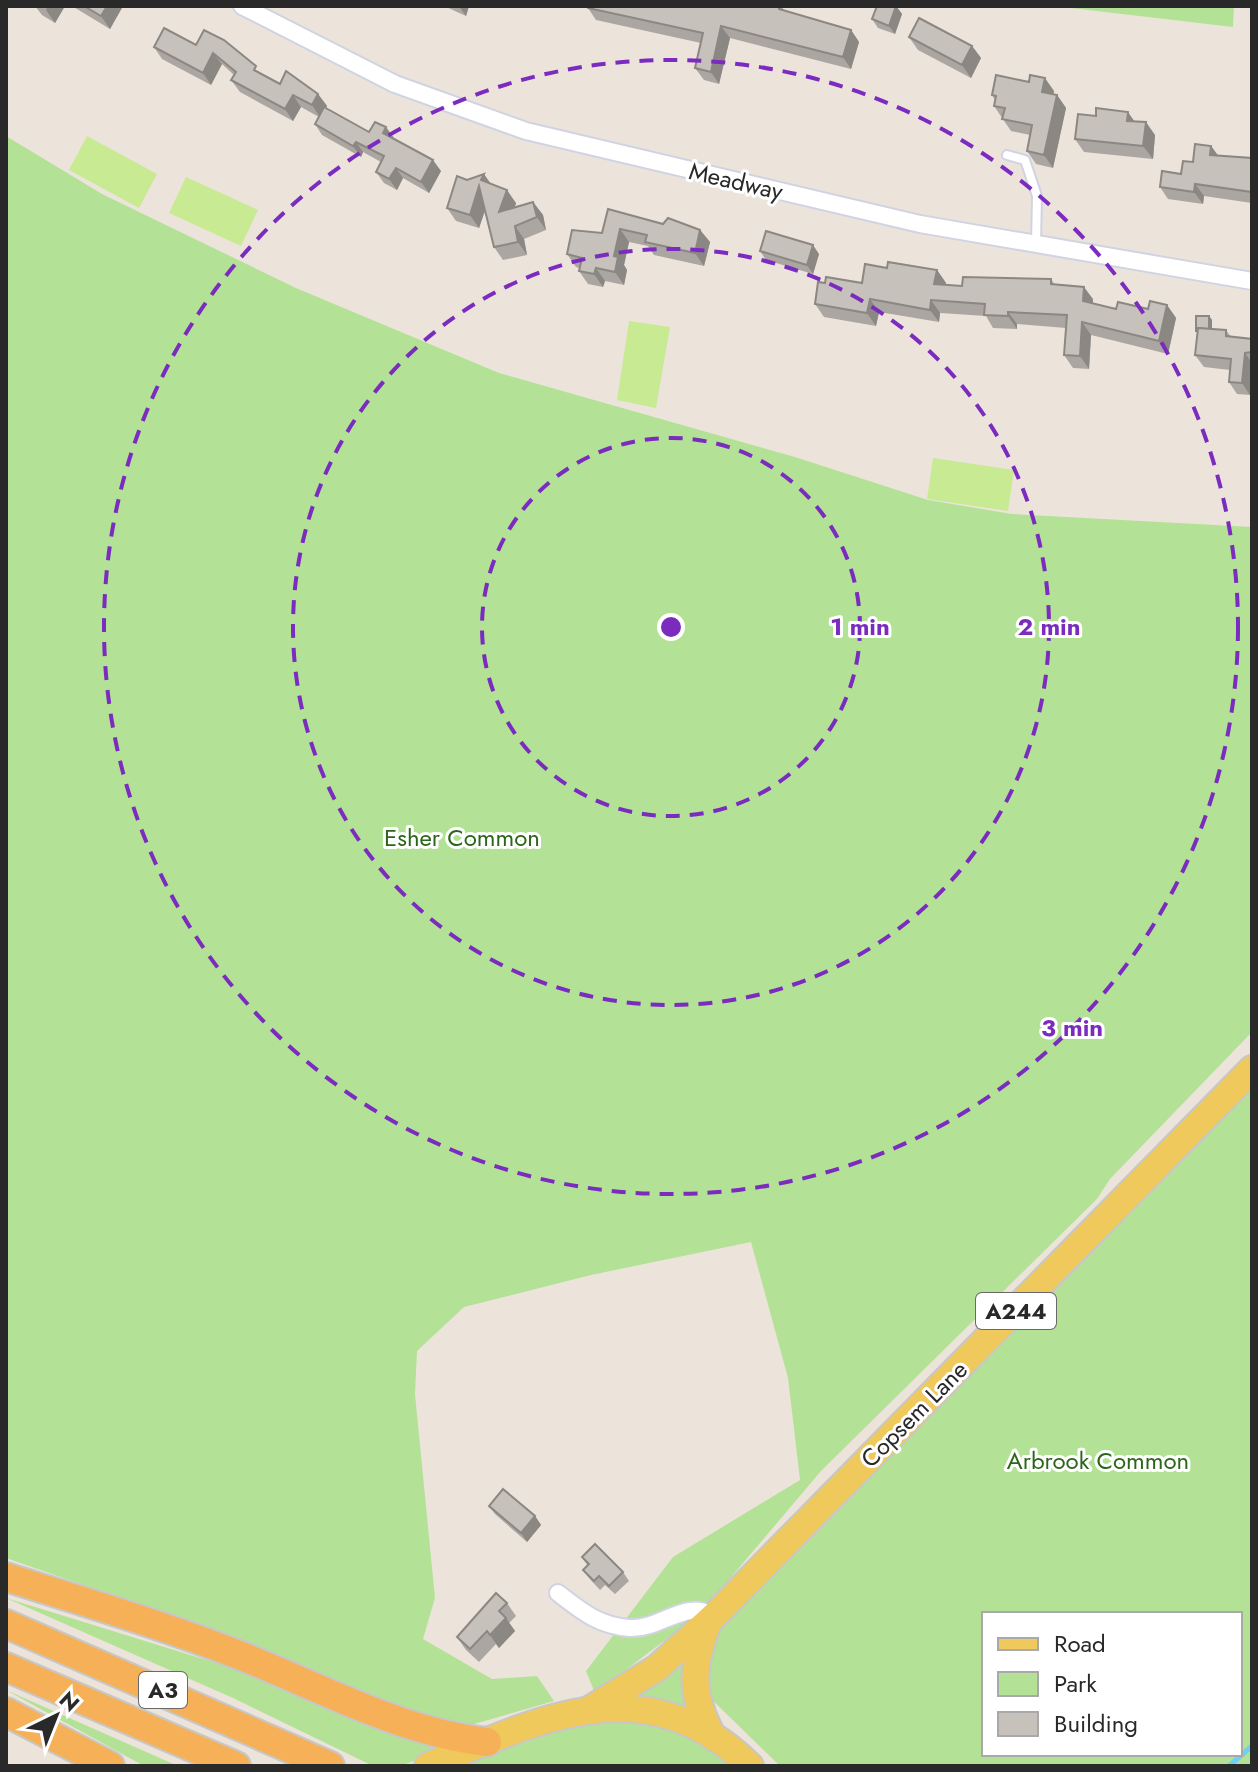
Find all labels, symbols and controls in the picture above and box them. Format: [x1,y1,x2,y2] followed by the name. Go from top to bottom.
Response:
[686,153,787,209] street label: Meadway
[830,609,890,644] text: 1 min
[1017,609,1081,644] text: 2 min
[657,613,685,641] centre of rings
[384,820,540,855] park label: Esher Common
[1041,1010,1103,1045] text: 3 min
[976,1293,1056,1329] road number: A244
[853,1353,975,1475] street label: Copsem Lane
[1007,1443,1189,1478] park label: Arbrook Common
[982,1612,1242,1756] legend
[1054,1626,1106,1661] text: Road
[1054,1666,1097,1701] text: Park
[139,1672,187,1708] road number: A3
[16,1676,96,1756] north arrow
[52,1684,87,1719] text: N
[1054,1706,1138,1741] text: Building

